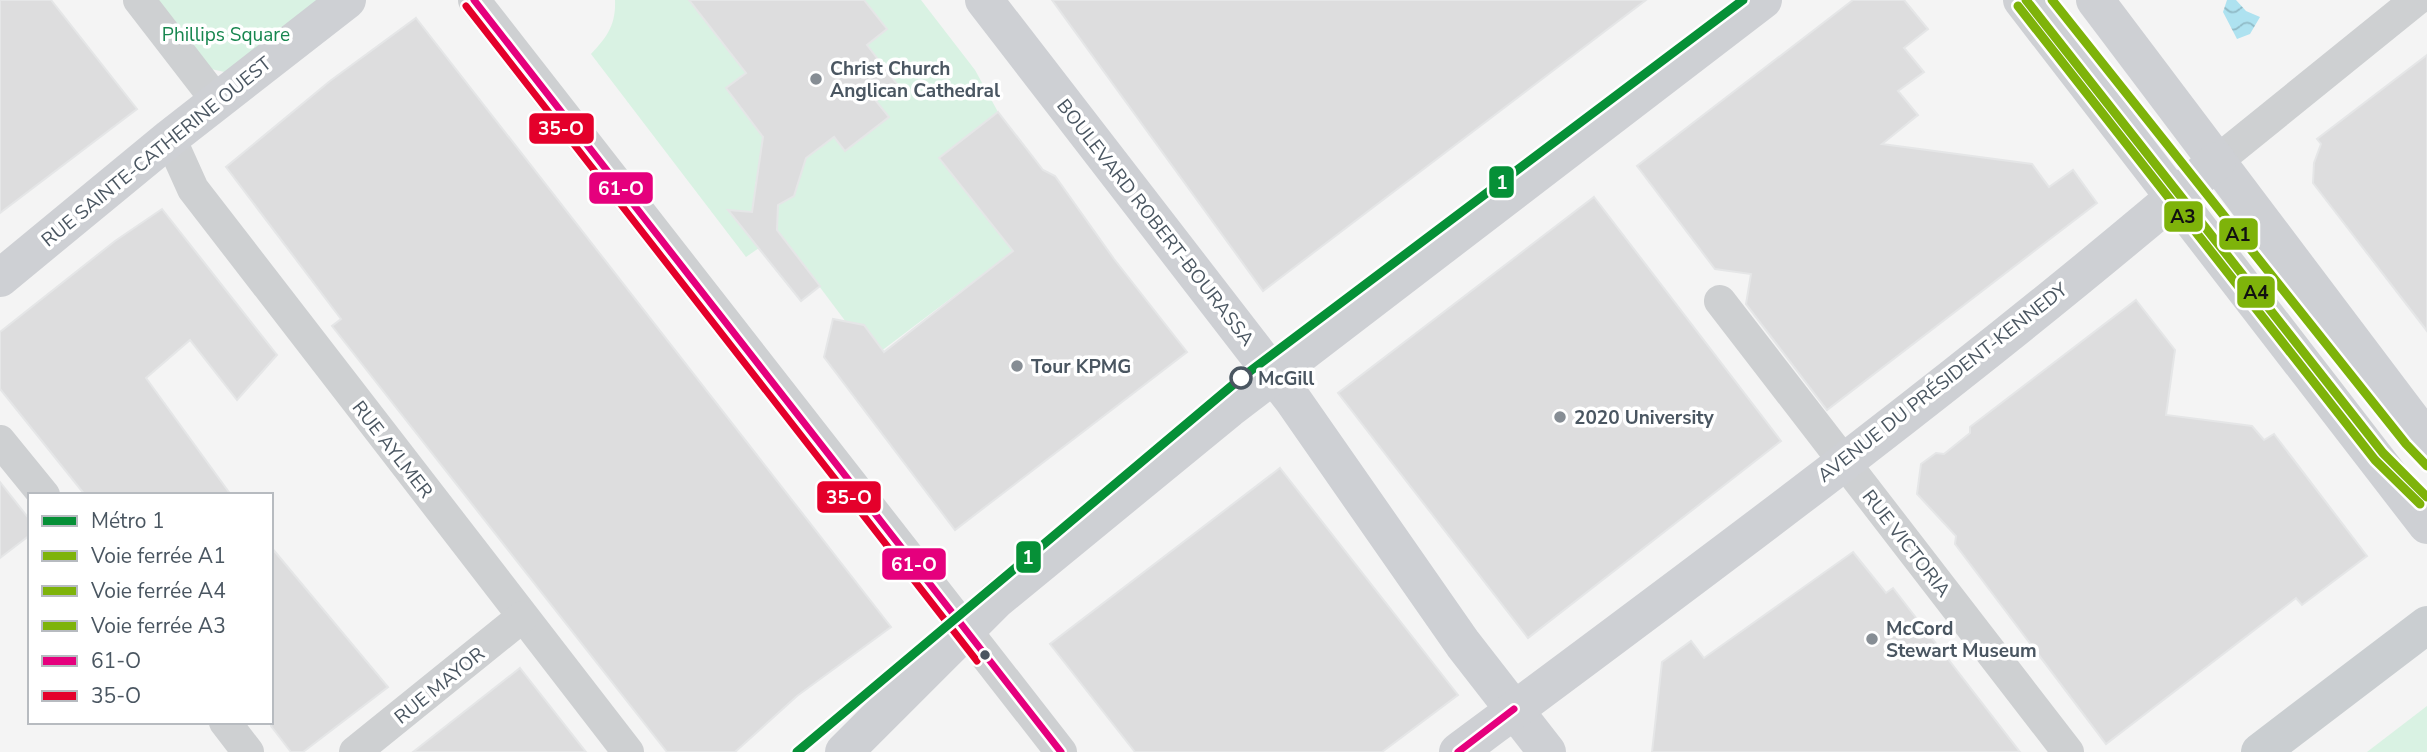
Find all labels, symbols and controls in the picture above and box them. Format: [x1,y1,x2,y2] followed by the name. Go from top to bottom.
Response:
[162,22,290,48] park label: Phillips Square
[36,50,278,253] street label: RUE SAINTE-CATHERINE OUEST
[830,56,1000,104] place label: Christ Church Anglican Cathedral
[808,71,824,87] marker: Christ Church Anglican Cathedral
[1051,94,1260,352] street label: BOULEVARD ROBERT-BOURASSA
[528,112,595,145] line badge: 35-O
[538,116,584,142] text: 35-O
[1488,165,1515,199] line badge: 1
[1496,170,1508,196] text: 1
[588,171,654,205] line badge: 61-O
[598,176,644,202] text: 61-O
[2163,200,2204,233] line badge: A3
[2170,204,2196,230] text: A3
[2218,217,2259,251] line badge: A1
[2225,222,2251,248] text: A1
[2236,275,2276,309] line badge: A4
[1812,277,2073,489] street label: AVENUE DU PRÉSIDENT-KENNEDY
[2243,280,2269,306] text: A4
[1031,354,1131,380] place label: Tour KPMG
[1009,358,1025,374] marker: Tour KPMG
[1258,366,1314,392] place label: McGill
[1230,367,1252,389] marker: McGill
[346,395,439,504] street label: RUE AYLMER
[1574,405,1715,431] place label: 2020 University
[1552,409,1568,425] marker: 2020 University
[816,480,882,514] line badge: 35-O
[826,485,872,511] text: 35-O
[1856,485,1956,603] street label: RUE VICTORIA
[28,493,273,724] legend
[91,507,165,535] text: Métro 1
[1015,540,1042,574] line badge: 1
[90,542,226,570] text: Voie ferrée A1
[1022,545,1034,571] text: 1
[881,547,947,581] line badge: 61-O
[891,552,937,578] text: 61-O
[90,577,226,605] text: Voie ferrée A4
[90,612,226,640] text: Voie ferrée A3
[1886,616,2037,664] place label: McCord Stewart Museum
[1864,631,1880,647] marker: McCord Stewart Museum
[389,641,490,730] street label: RUE MAYOR
[91,647,141,675] text: 61-O
[978,648,992,662] unlabelled marker
[91,682,141,710] text: 35-O

